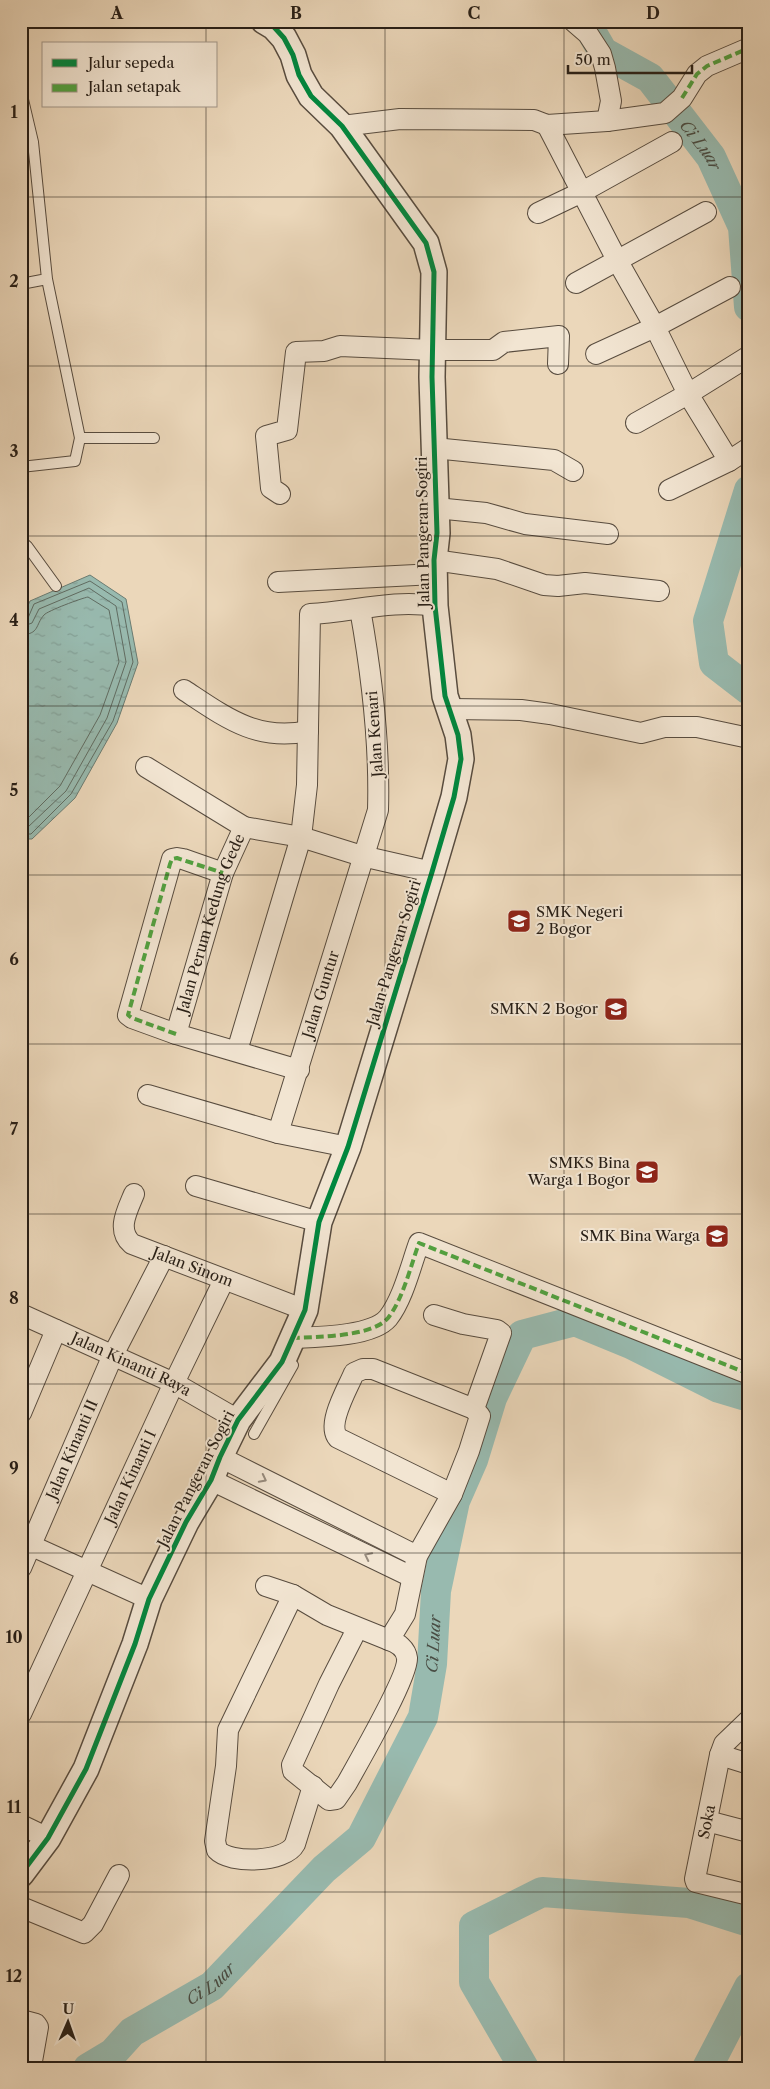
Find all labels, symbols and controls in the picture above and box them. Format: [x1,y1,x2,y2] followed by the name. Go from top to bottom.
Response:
[110,3,124,23] text: A
[290,3,302,23] text: B
[468,3,480,23] text: C
[646,3,660,23] text: D
[42,42,218,108] legend
[568,42,691,74] scale bar
[575,50,611,69] text: 50 m
[86,53,174,72] text: Jalur sepeda
[86,77,182,96] text: Jalan setapak
[10,102,18,122] text: 1
[676,116,726,175] water label: Ci Luar
[9,271,19,291] text: 2
[9,441,19,461] text: 3
[412,456,433,610] street label: Jalan Pangeran Sogiri
[9,610,19,630] text: 4
[362,690,387,780] street label: Jalan Kenari
[10,780,19,800] text: 5
[172,831,249,1017] street label: Jalan Perum Kedung Gede
[362,877,425,1030] street label: Jalan Pangeran Sogiri
[536,902,623,938] place label: SMK Negeri 2 Bogor
[506,908,532,934] school or university icon: SMK Negeri 2 Bogor
[297,948,343,1042] street label: Jalan Guntur
[9,949,19,969] text: 6
[603,996,629,1022] school or university icon: SMKN 2 Bogor
[490,999,599,1018] place label: SMKN 2 Bogor
[10,1119,19,1139] text: 7
[527,1153,631,1189] place label: SMKS Bina Warga 1 Bogor
[634,1159,660,1185] school or university icon: SMKS Bina Warga 1 Bogor
[704,1223,730,1249] school or university icon: SMK Bina Warga
[580,1226,700,1245] place label: SMK Bina Warga
[148,1242,236,1291] street label: Jalan Sinom
[9,1288,19,1308] text: 8
[67,1327,195,1400] street label: Jalan Kinanti Raya
[41,1397,102,1504] street label: Jalan Kinanti II
[152,1407,239,1552] street label: Jalan Pangeran Sogiri
[99,1427,160,1529] street label: Jalan Kinanti I
[9,1458,19,1478] text: 9
[258,1473,267,1483] one-way arrow
[364,1552,373,1562] one-way arrow
[421,1613,445,1674] water label: Ci Luar
[5,1627,23,1647] text: 10
[7,1797,22,1817] text: 11
[694,1803,719,1841] street label: Soka
[182,1957,240,2009] water label: Ci Luar
[6,1966,22,1986] text: 12
[42,1996,92,2046] north arrow
[62,2000,75,2018] text: U

